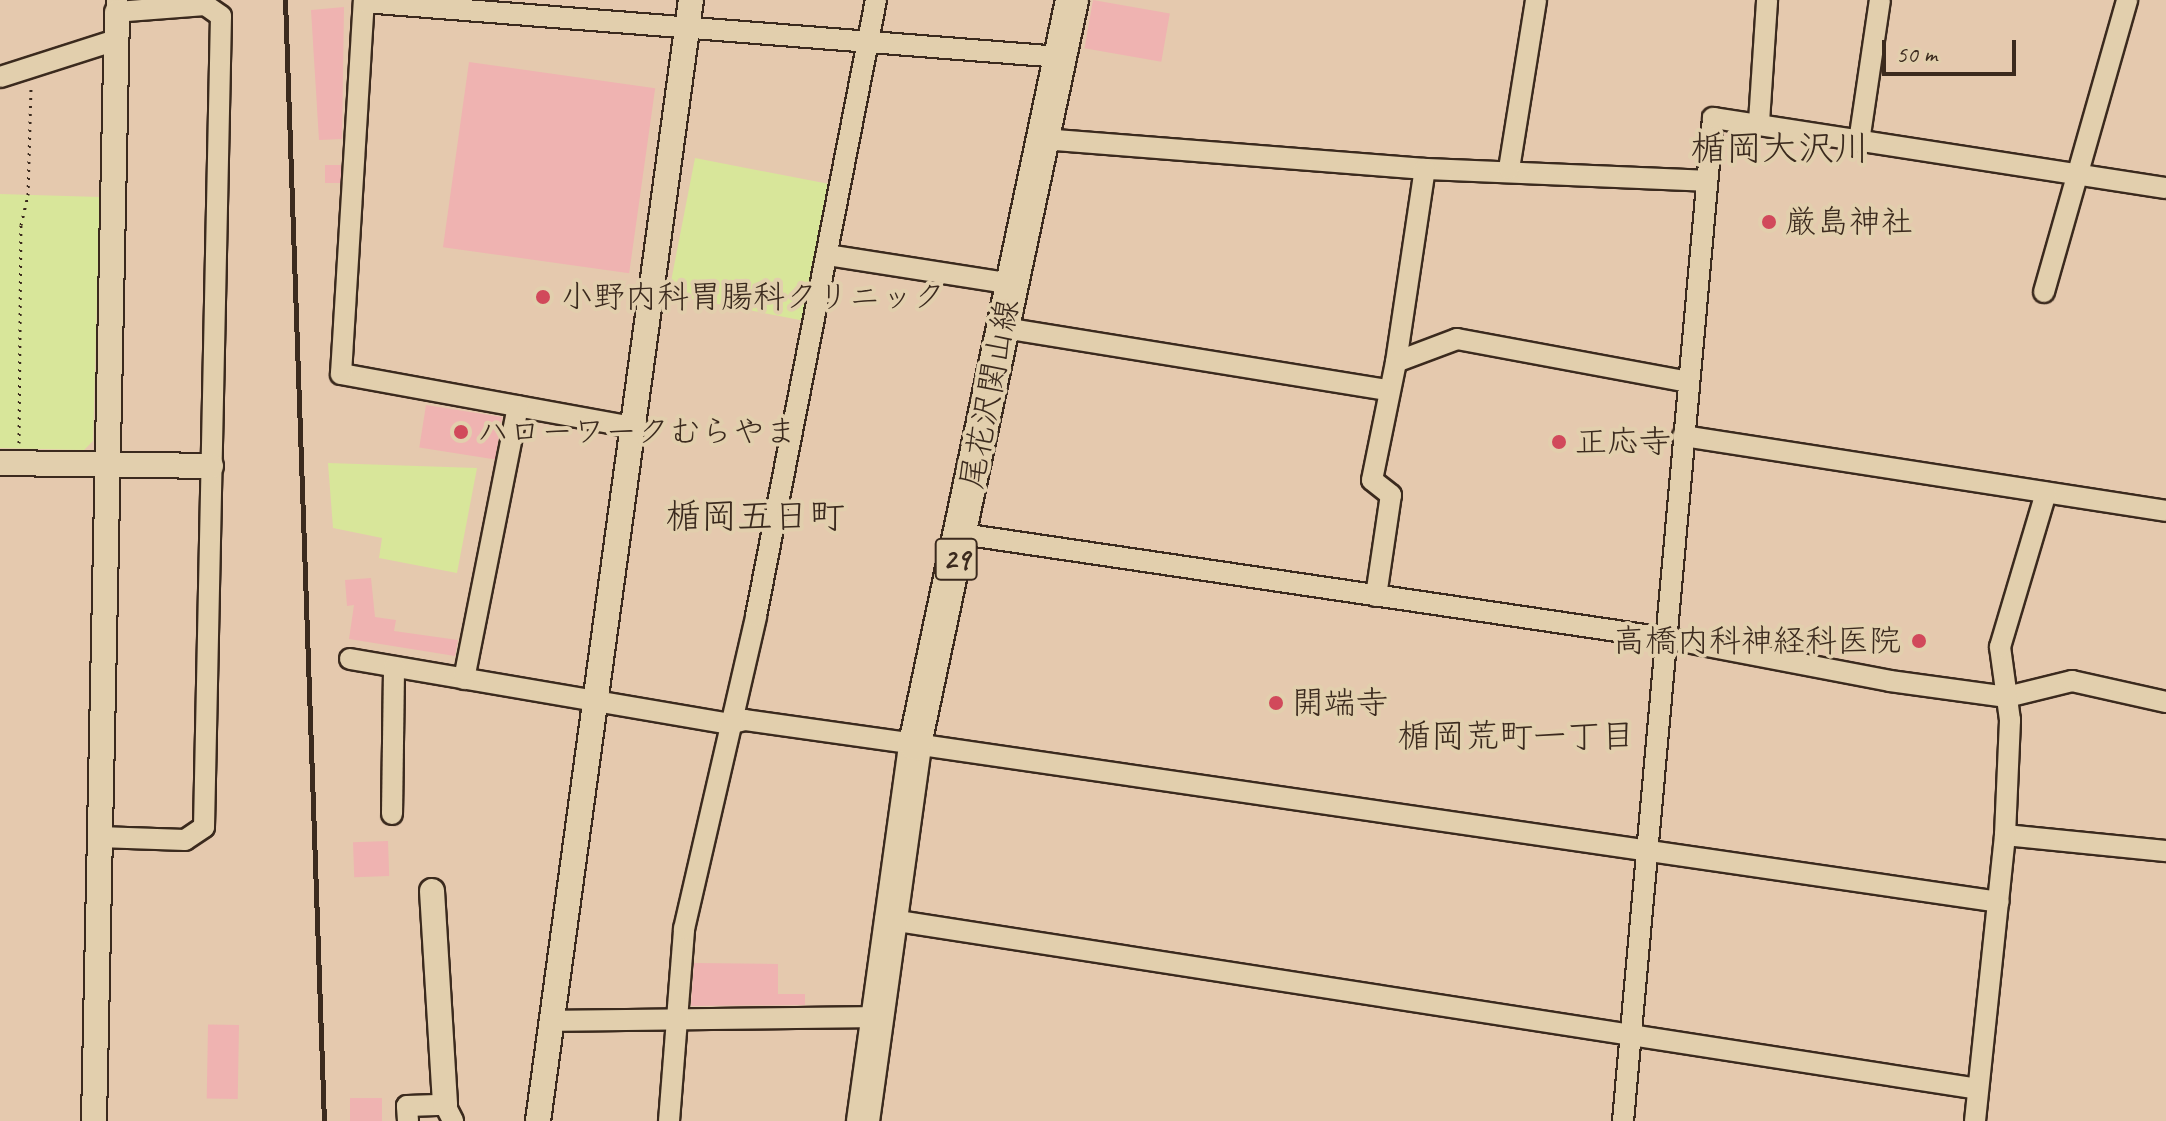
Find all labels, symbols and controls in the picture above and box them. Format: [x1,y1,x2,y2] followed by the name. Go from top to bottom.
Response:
[1886,24,2020,74] scale bar
[1896,39,1937,69] text: 50 m
[1690,127,1870,171] district label: 楯岡大沢川
[1785,203,1913,241] place label: 厳島神社
[1760,213,1778,231] marker: 厳島神社
[561,278,945,316] place label: 小野内科胃腸科クリニック
[532,286,554,308] marker: 小野内科胃腸科クリニック
[953,296,1027,492] street label: 尾花沢関山線
[477,413,797,451] place label: ハローワークむらやま
[452,423,470,441] marker: ハローワークむらやま
[1575,423,1671,461] place label: 正応寺
[1550,433,1568,451] marker: 正応寺
[665,495,845,539] district label: 楯岡五日町
[934,533,978,585] road number: 29
[1613,622,1901,660] place label: 高橋内科神経科医院
[1908,630,1930,652] marker: 高橋内科神経科医院
[1292,684,1388,722] place label: 開端寺
[1267,694,1285,712] marker: 開端寺
[1397,716,1635,756] district label: 楯岡荒町一丁目

